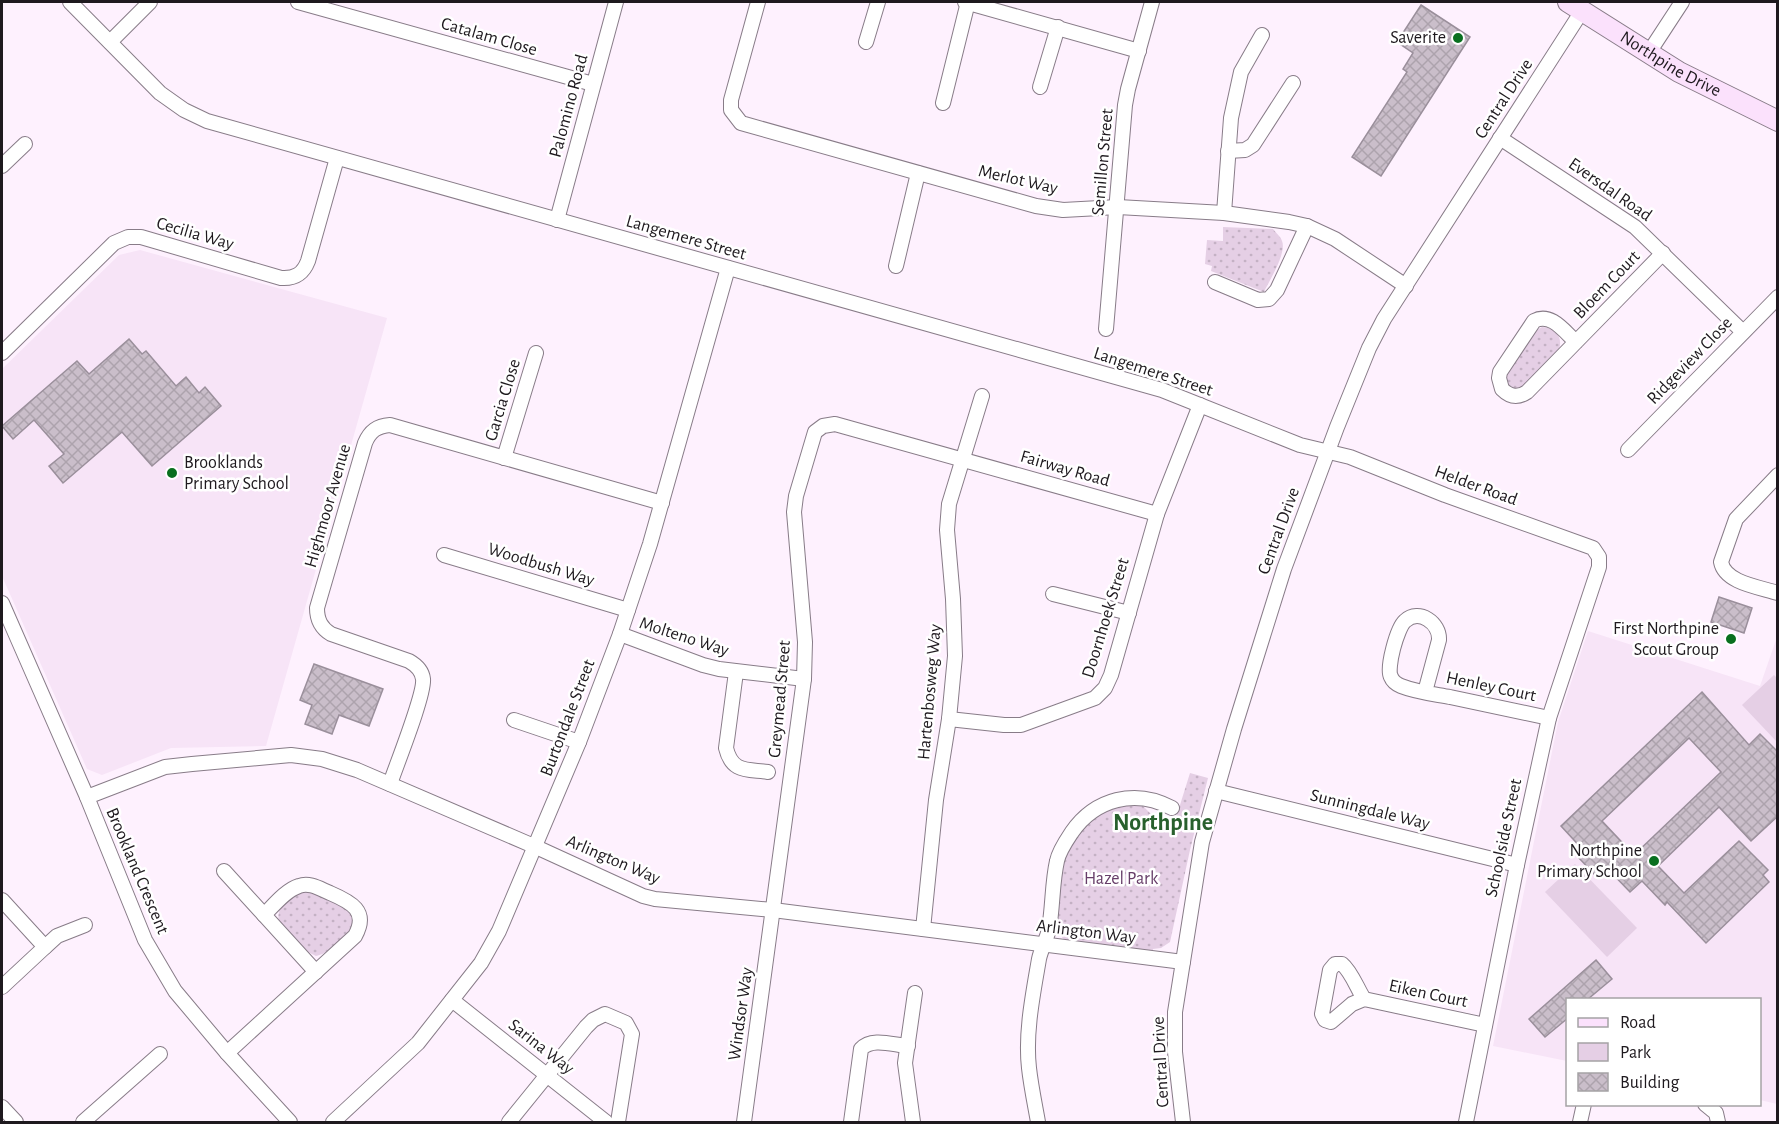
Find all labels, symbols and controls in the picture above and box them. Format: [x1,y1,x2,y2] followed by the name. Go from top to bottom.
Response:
[439,15,539,59] street label: Catalam Close
[1617,28,1724,100] street label: Northpine Drive
[1390,29,1446,47] place label: Saverite
[1451,31,1465,45] marker: Saverite
[547,52,591,160] street label: Palomino Road
[1472,56,1536,142] street label: Central Drive
[1089,107,1117,216] street label: Semillon Street
[1565,155,1655,225] street label: Eversdal Road
[977,162,1060,198] street label: Merlot Way
[624,212,748,264] street label: Langemere Street
[154,214,236,254] street label: Cecilia Way
[1570,247,1644,323] street label: Bloem Court
[1644,314,1736,408] street label: Ridgeview Close
[1091,344,1215,400] street label: Langemere Street
[482,357,524,443] street label: Garcia Close
[302,442,354,570] street label: Highmoor Avenue
[1018,448,1112,490] street label: Fairway Road
[184,454,289,493] place label: Brooklands Primary School
[1432,463,1520,509] street label: Helder Road
[165,466,179,480] marker: Brooklands Primary School
[1255,485,1303,577] street label: Central Drive
[485,540,597,590] street label: Woodbush Way
[1079,556,1133,680] street label: Doornhoek Street
[637,614,731,660] street label: Molteno Way
[1613,620,1719,659] place label: First Northpine Scout Group
[915,623,945,761] street label: Hartenbosweg Way
[1724,632,1738,646] marker: First Northpine Scout Group
[766,639,794,759] street label: Greymead Street
[537,657,599,779] street label: Burtondale Street
[1444,669,1538,705] street label: Henley Court
[1483,777,1525,899] street label: Schoolside Street
[1308,786,1432,834] street label: Sunningdale Way
[102,805,172,937] street label: Brookland Crescent
[1113,811,1213,835] district label: Northpine
[563,832,663,888] street label: Arlington Way
[1537,842,1642,881] place label: Northpine Primary School
[1647,854,1661,868] marker: Northpine Primary School
[1084,870,1159,888] park label: Hazel Park
[1035,917,1137,947] street label: Arlington Way
[726,966,756,1062] street label: Windsor Way
[1387,977,1469,1011] street label: Eiken Court
[1566,998,1761,1106] legend
[1620,1014,1656,1032] text: Road
[505,1016,577,1078] street label: Sarina Way
[1150,1016,1172,1108] street label: Central Drive
[1620,1044,1652,1062] text: Park
[1620,1074,1680,1092] text: Building

